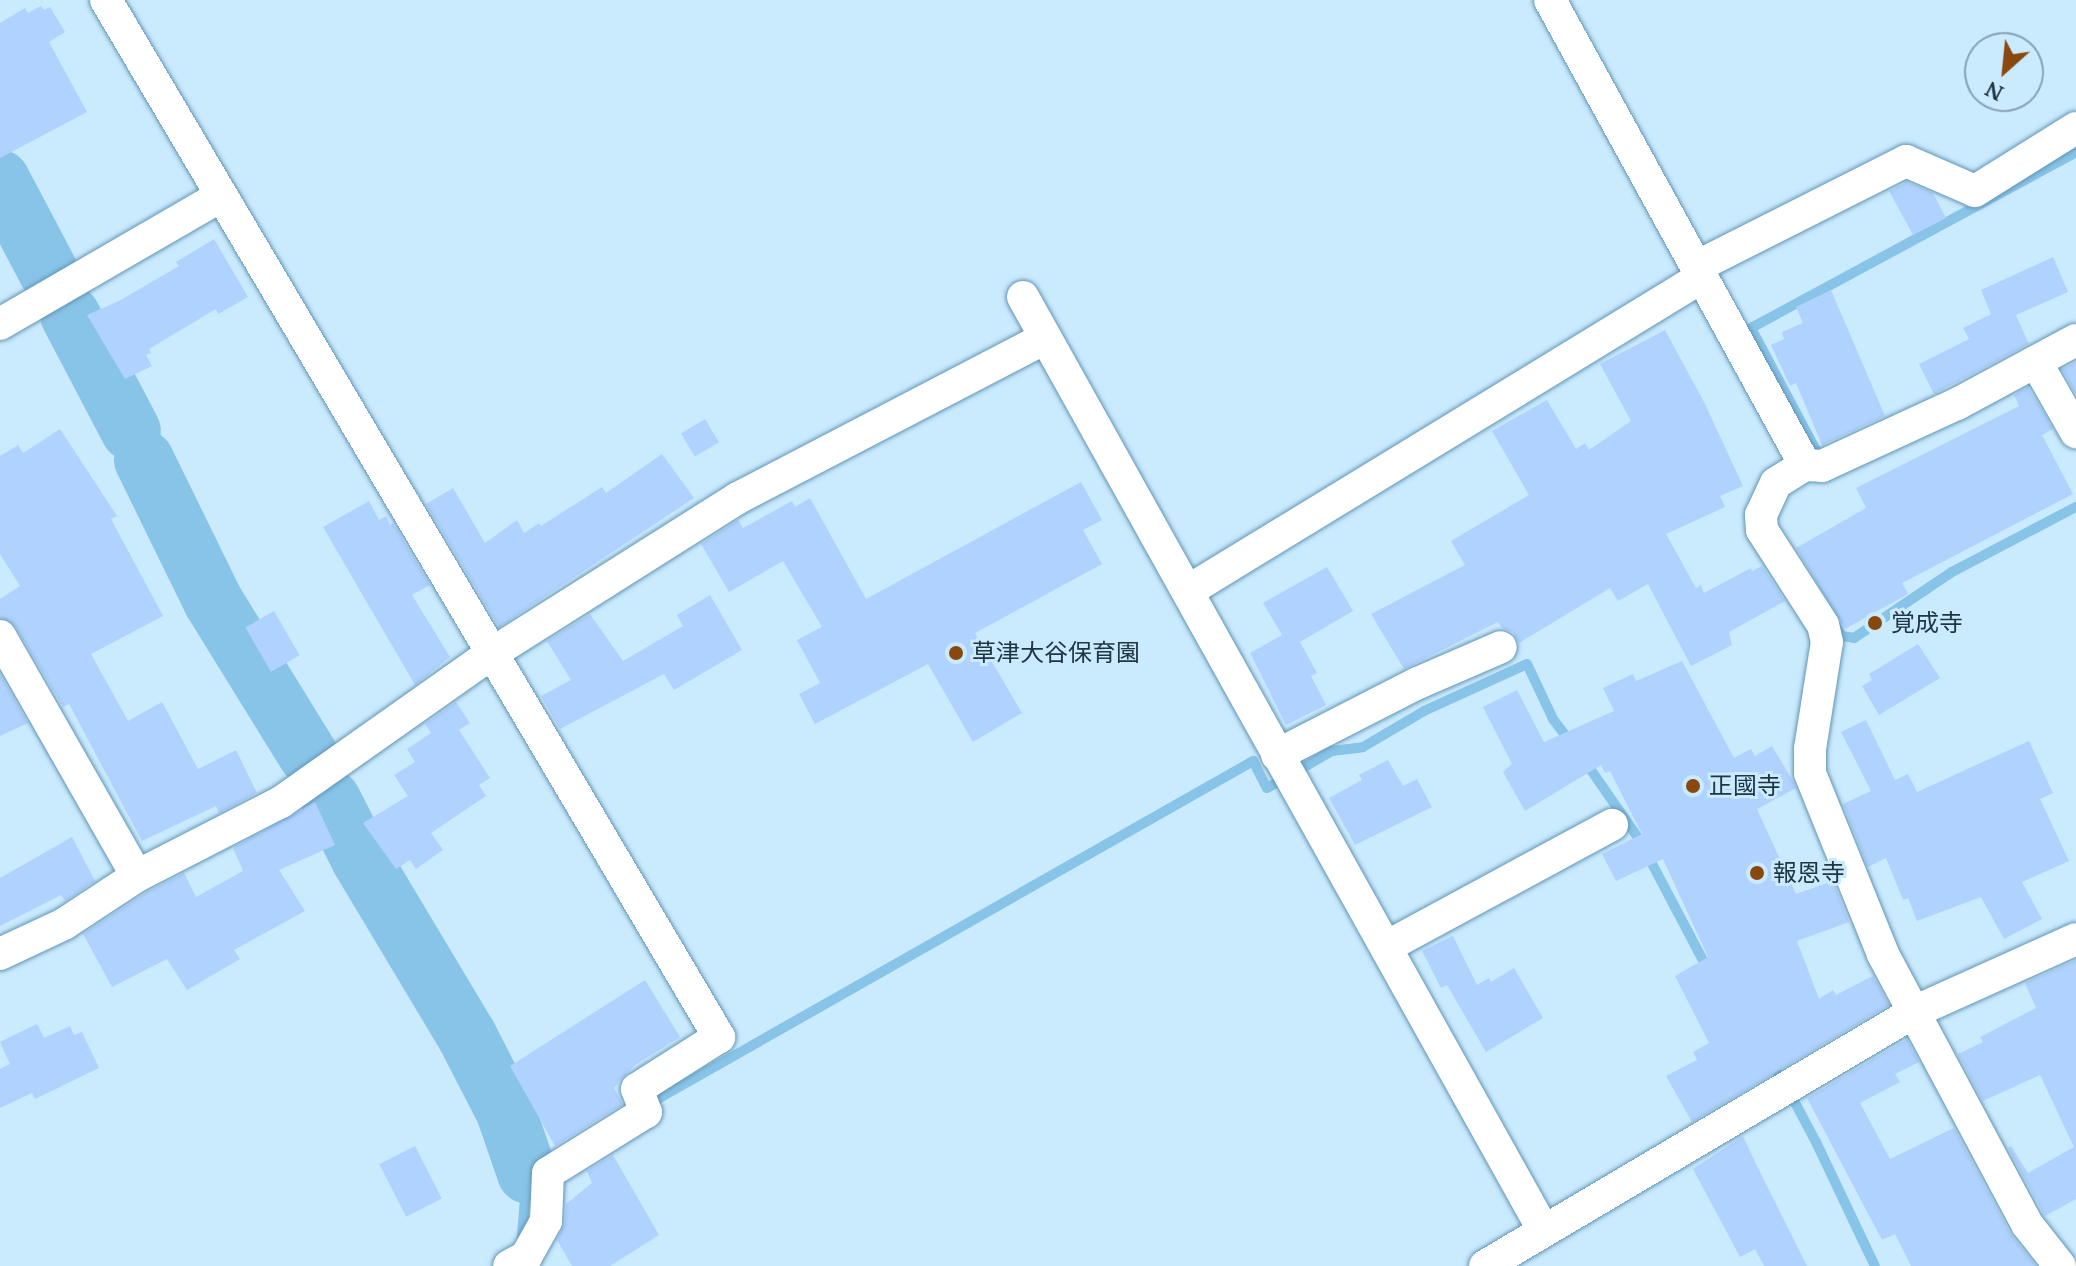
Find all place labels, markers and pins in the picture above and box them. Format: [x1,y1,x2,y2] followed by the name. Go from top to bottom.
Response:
[1891,609,1963,637] place label: 覚成寺
[1866,614,1884,632] marker: 覚成寺
[972,639,1140,667] place label: 草津大谷保育園
[947,644,965,662] marker: 草津大谷保育園
[1709,772,1781,800] place label: 正國寺
[1684,777,1702,795] marker: 正國寺
[1773,859,1845,887] place label: 報恩寺
[1748,864,1766,882] marker: 報恩寺

